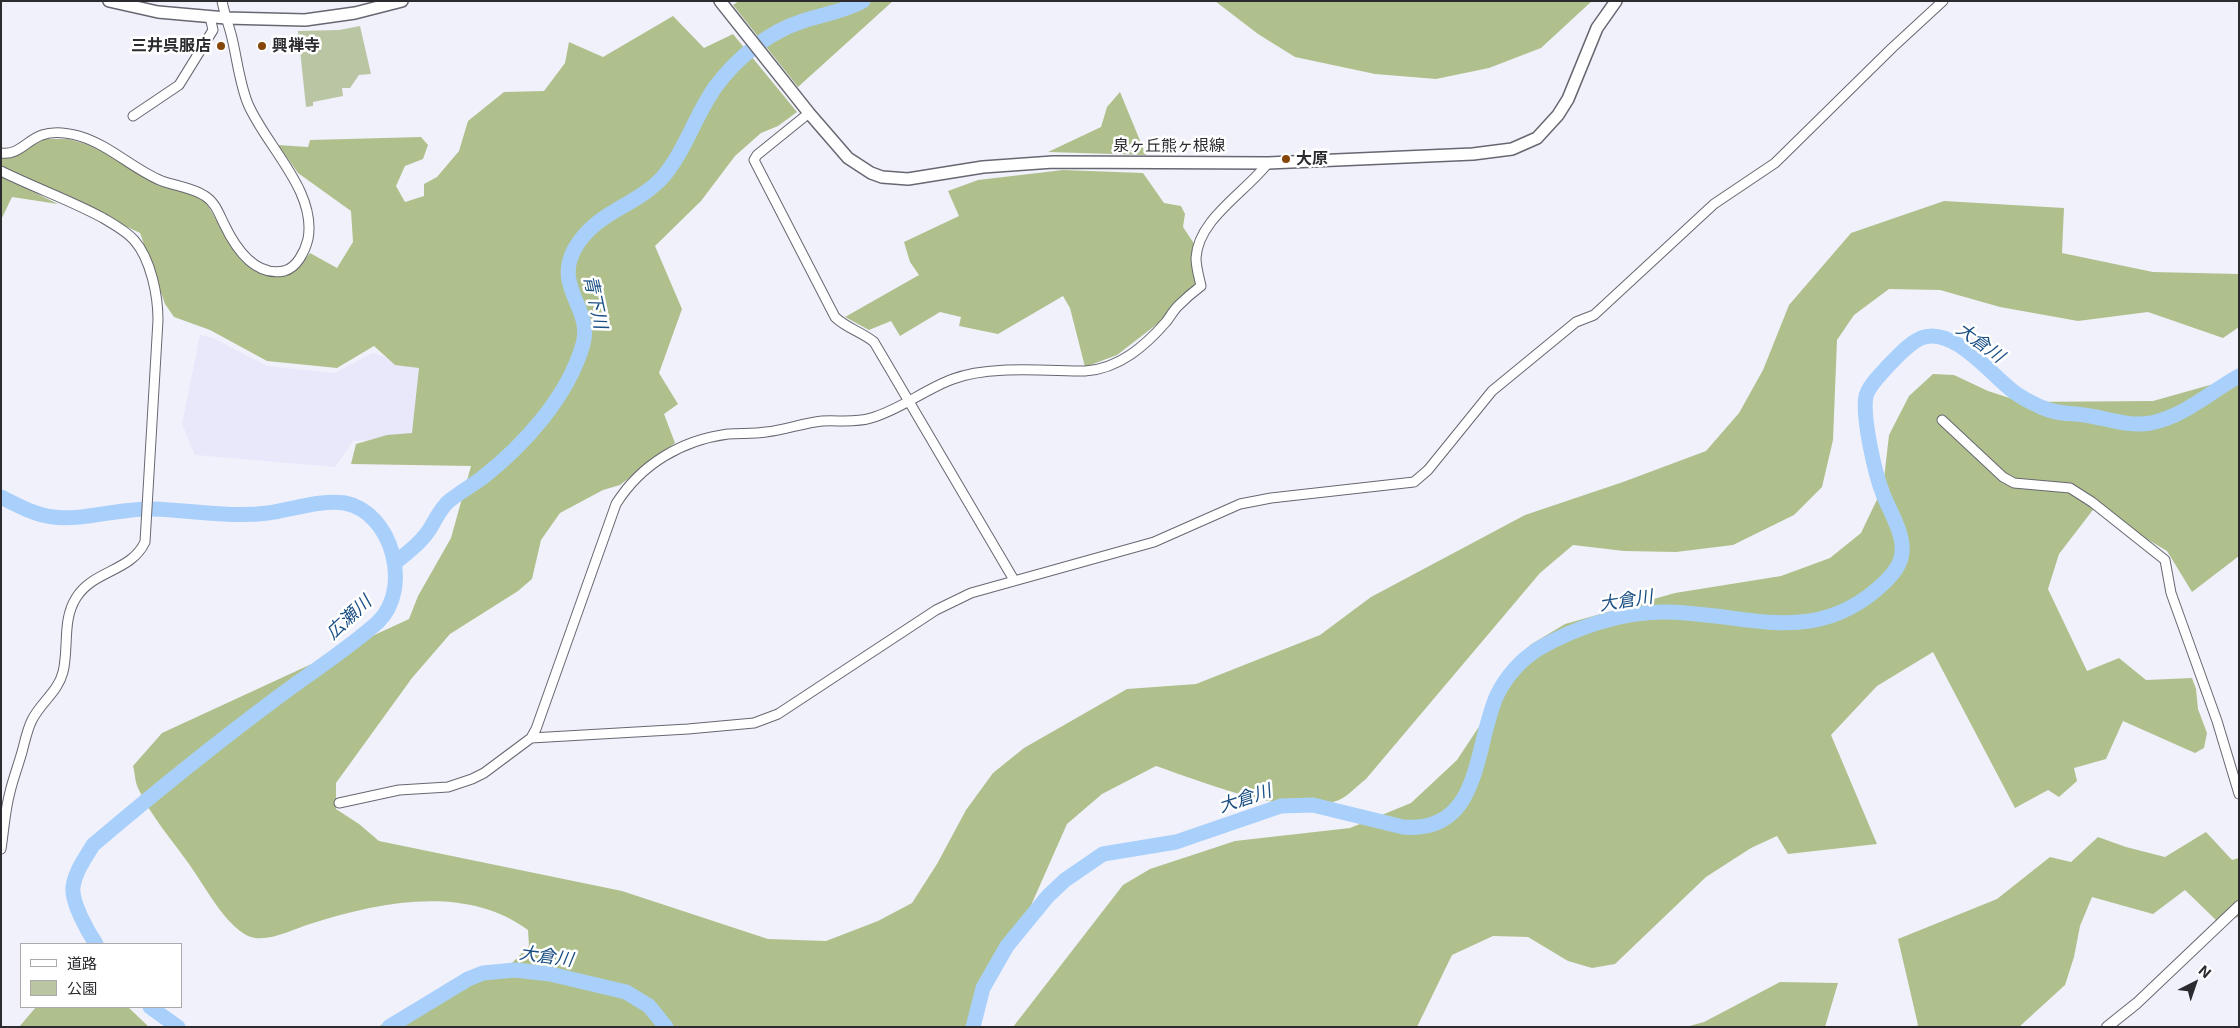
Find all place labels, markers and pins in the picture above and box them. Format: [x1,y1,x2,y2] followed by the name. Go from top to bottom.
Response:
[131,36,211,56] place label: 三井呉服店
[272,36,320,56] place label: 興禅寺
[215,40,227,52] marker: 三井呉服店
[256,40,268,52] marker: 興禅寺
[1296,149,1328,169] place label: 大原
[1280,153,1292,165] marker: 大原

